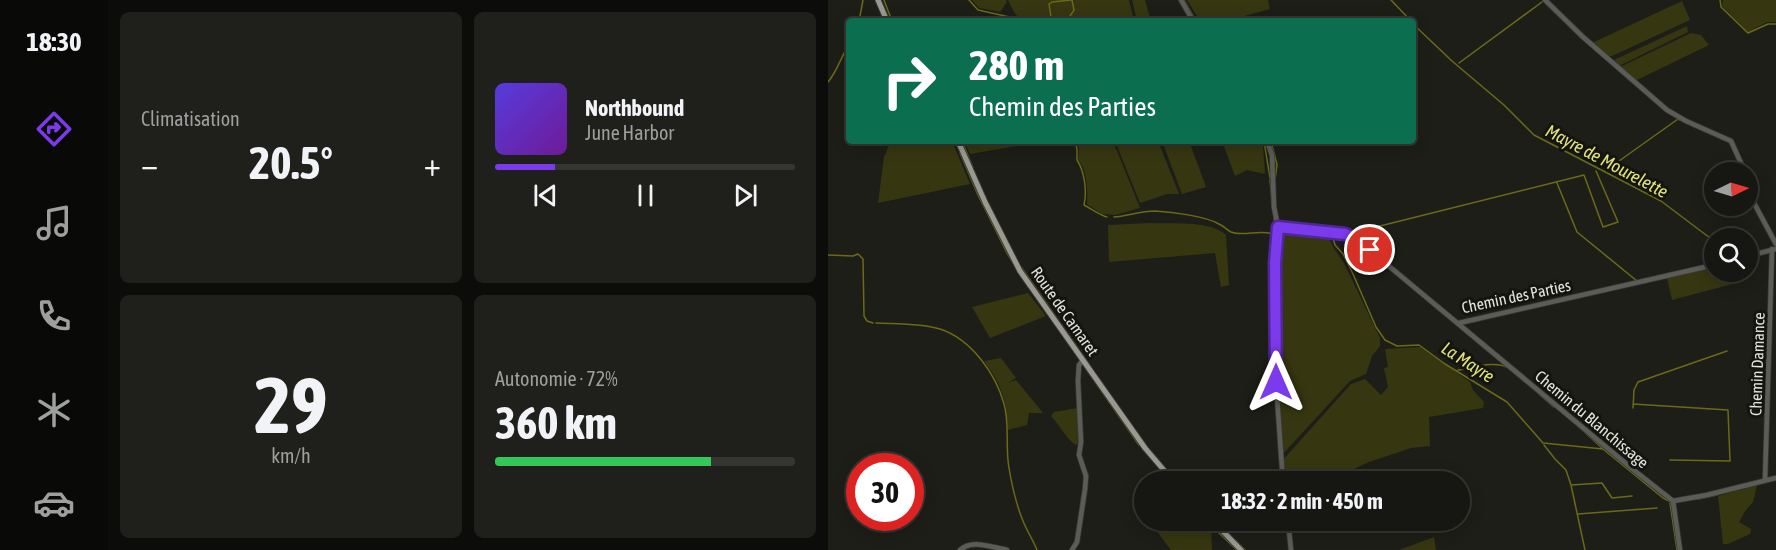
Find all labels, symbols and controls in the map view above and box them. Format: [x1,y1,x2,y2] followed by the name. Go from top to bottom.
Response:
[26,26,82,57] text: 18:30
[969,41,1064,89] text: 280 m
[870,42,948,120] icon: right
[969,91,1156,122] text: Chemin des Parties
[585,95,684,121] text: Northbound
[141,107,240,130] text: Climatisation
[33,108,75,150] icon: directions
[1542,120,1672,202] water label: Mayre de Mourelette
[585,121,674,144] text: June Harbor
[249,137,333,189] text: 20.5°
[141,145,158,183] text: −
[424,145,441,183] text: +
[1704,162,1758,216] north arrow
[1704,162,1758,282] map controls
[529,179,562,212] icon: previous
[629,179,662,212] icon: pause
[729,179,762,212] icon: next
[33,202,75,244] icon: music
[1344,224,1395,275] pin
[1704,228,1758,282] button: search
[1353,233,1386,266] icon: arrive
[1028,263,1103,359] street label: Route de Camaret
[1460,276,1572,316] street label: Chemin des Parties
[33,295,75,337] icon: phone
[1746,312,1768,416] street label: Chemin Damance
[1438,337,1498,387] water label: La Mayre
[1244,350,1308,414] position arrow
[254,360,328,450] text: 29
[495,367,618,390] text: Autonomie · 72%
[1531,367,1652,472] street label: Chemin du Blanchissage
[33,389,75,431] icon: climate
[495,397,617,449] text: 360 km
[271,444,311,467] text: km/h
[846,453,924,531] speed limit sign: 30
[33,482,75,524] icon: car
[1221,488,1383,514] text: 18:32 · 2 min · 450 m

